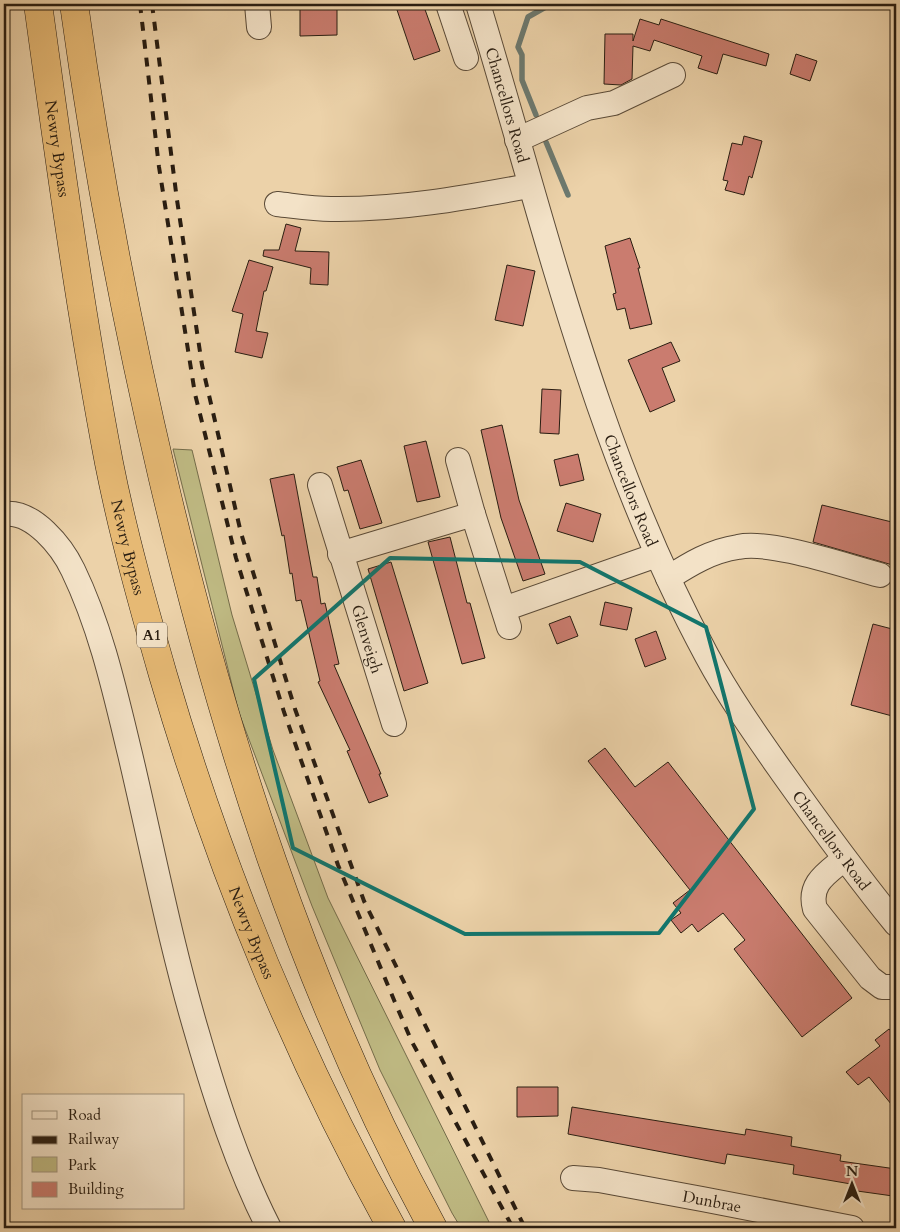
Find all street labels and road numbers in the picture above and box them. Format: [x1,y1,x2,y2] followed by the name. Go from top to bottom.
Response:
[479,45,534,166] street label: Chancellors Road
[39,99,75,199] street label: Newry Bypass
[598,431,663,551] street label: Chancellors Road
[105,498,150,598] street label: Newry Bypass
[346,602,388,676] street label: Glenveigh
[137,622,167,648] road number: A1
[787,786,875,896] street label: Chancellors Road
[223,884,280,983] street label: Newry Bypass
[681,1186,743,1218] street label: Dunbrae

